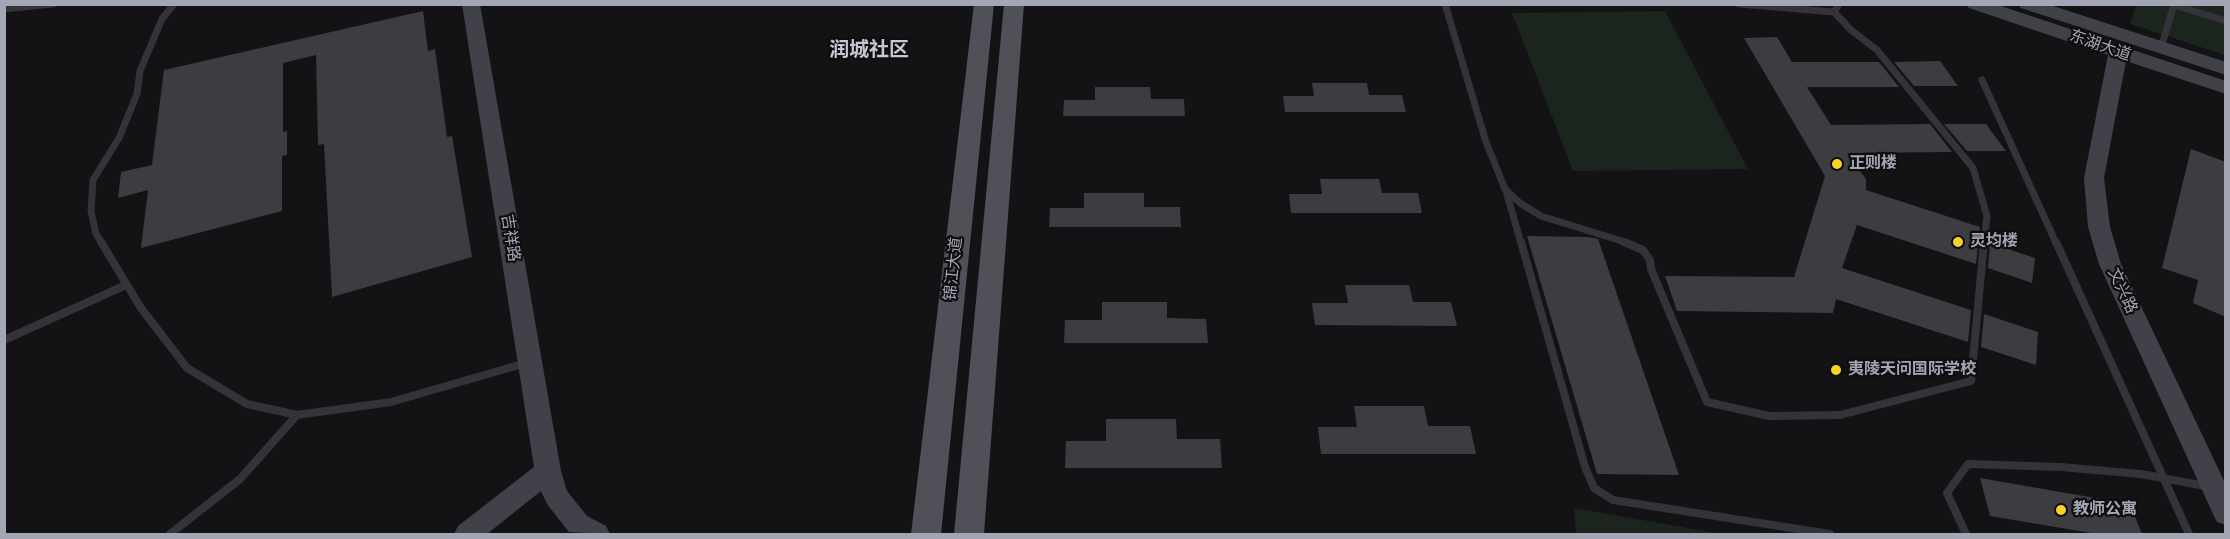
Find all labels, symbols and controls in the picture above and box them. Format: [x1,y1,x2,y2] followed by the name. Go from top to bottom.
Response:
[2067,27,2133,65] street label: 东湖大道
[829,39,909,63] district label: 润城社区
[1849,154,1897,174] place label: 正则楼
[1830,157,1844,171] marker: 正则楼
[497,213,523,263] street label: 吉祥路
[1970,232,2018,252] place label: 灵均楼
[1951,235,1965,249] marker: 灵均楼
[941,236,967,302] street label: 锦江大道
[2103,265,2141,317] street label: 文兴路
[1848,360,1976,380] place label: 夷陵天问国际学校
[1829,363,1843,377] marker: 夷陵天问国际学校
[2073,500,2137,520] place label: 教师公寓
[2054,503,2068,517] marker: 教师公寓

